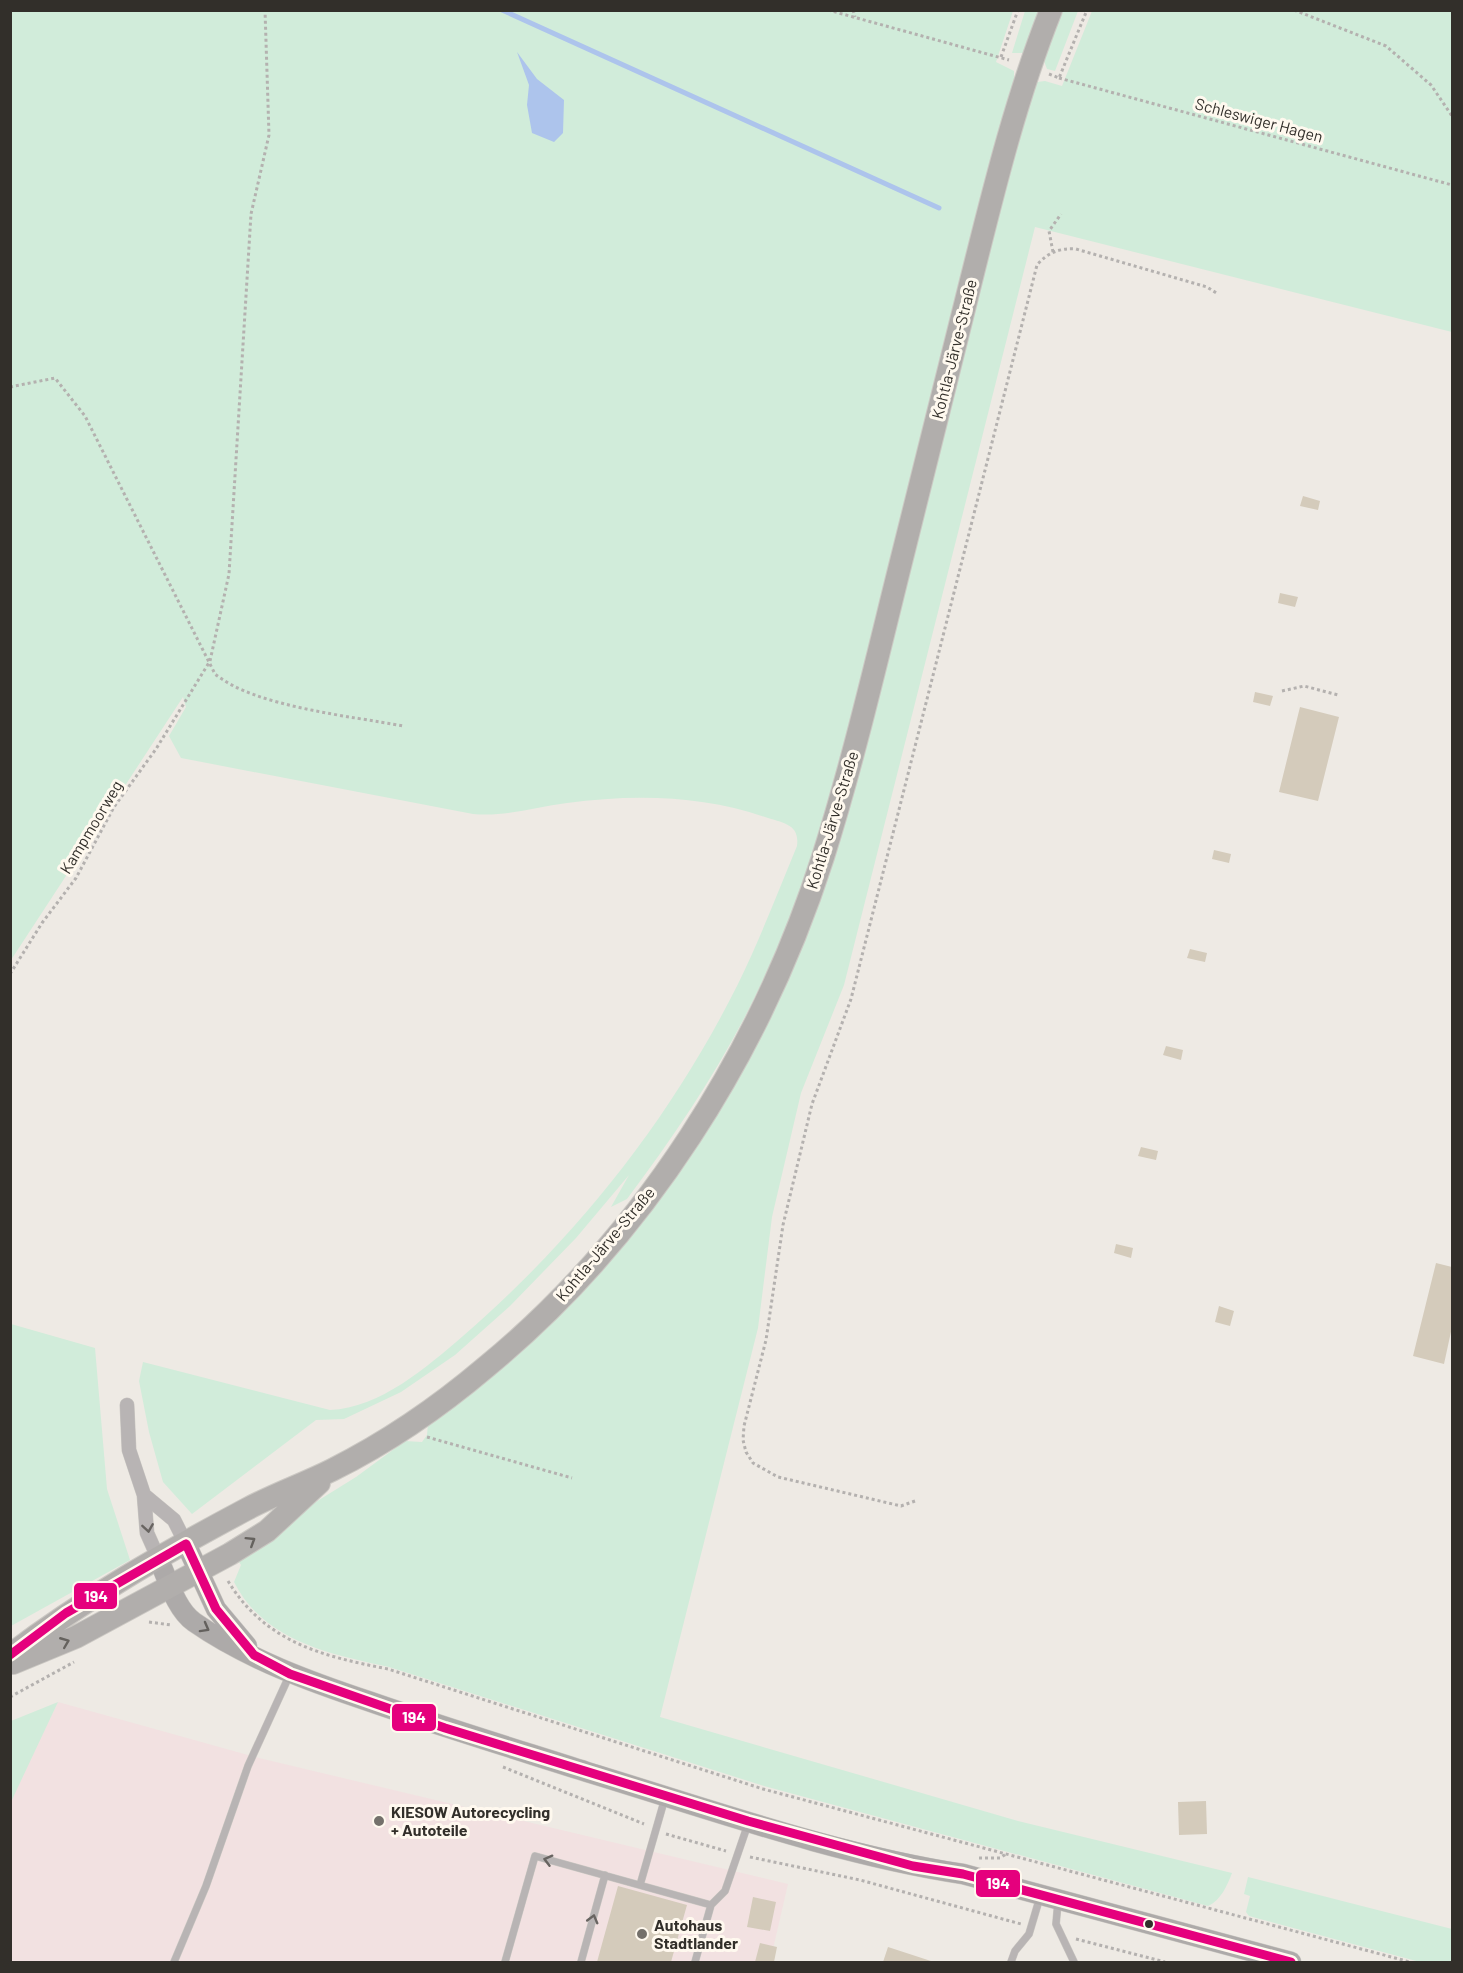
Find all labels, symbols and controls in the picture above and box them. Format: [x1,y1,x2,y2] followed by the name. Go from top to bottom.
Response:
[1193,93,1325,146] street label: Schleswiger Hagen
[927,277,980,421] street label: Kohtla-Järve-Straße
[801,749,862,891] street label: Kohtla-Järve-Straße
[55,777,126,877] street label: Kampmoorweg
[551,1183,658,1305] street label: Kohtla-Järve-Straße
[141,1523,153,1533] one-way arrow
[245,1536,255,1548] one-way arrow
[73,1582,118,1610] line badge: 194
[84,1586,108,1605] text: 194
[199,1621,209,1632] one-way arrow
[58,1637,69,1649] one-way arrow
[391,1703,437,1732] line badge: 194
[402,1707,426,1726] text: 194
[391,1802,550,1839] place label: KIESOW Autorecycling + Autoteile
[372,1814,386,1828] marker: KIESOW Autorecycling + Autoteile
[543,1855,554,1867] one-way arrow
[975,1869,1021,1898] line badge: 194
[986,1873,1010,1892] text: 194
[586,1914,598,1925] one-way arrow
[654,1915,738,1952] place label: Autohaus Stadtlander
[1143,1918,1155,1930] unlabelled marker
[635,1927,649,1941] marker: Autohaus Stadtlander

